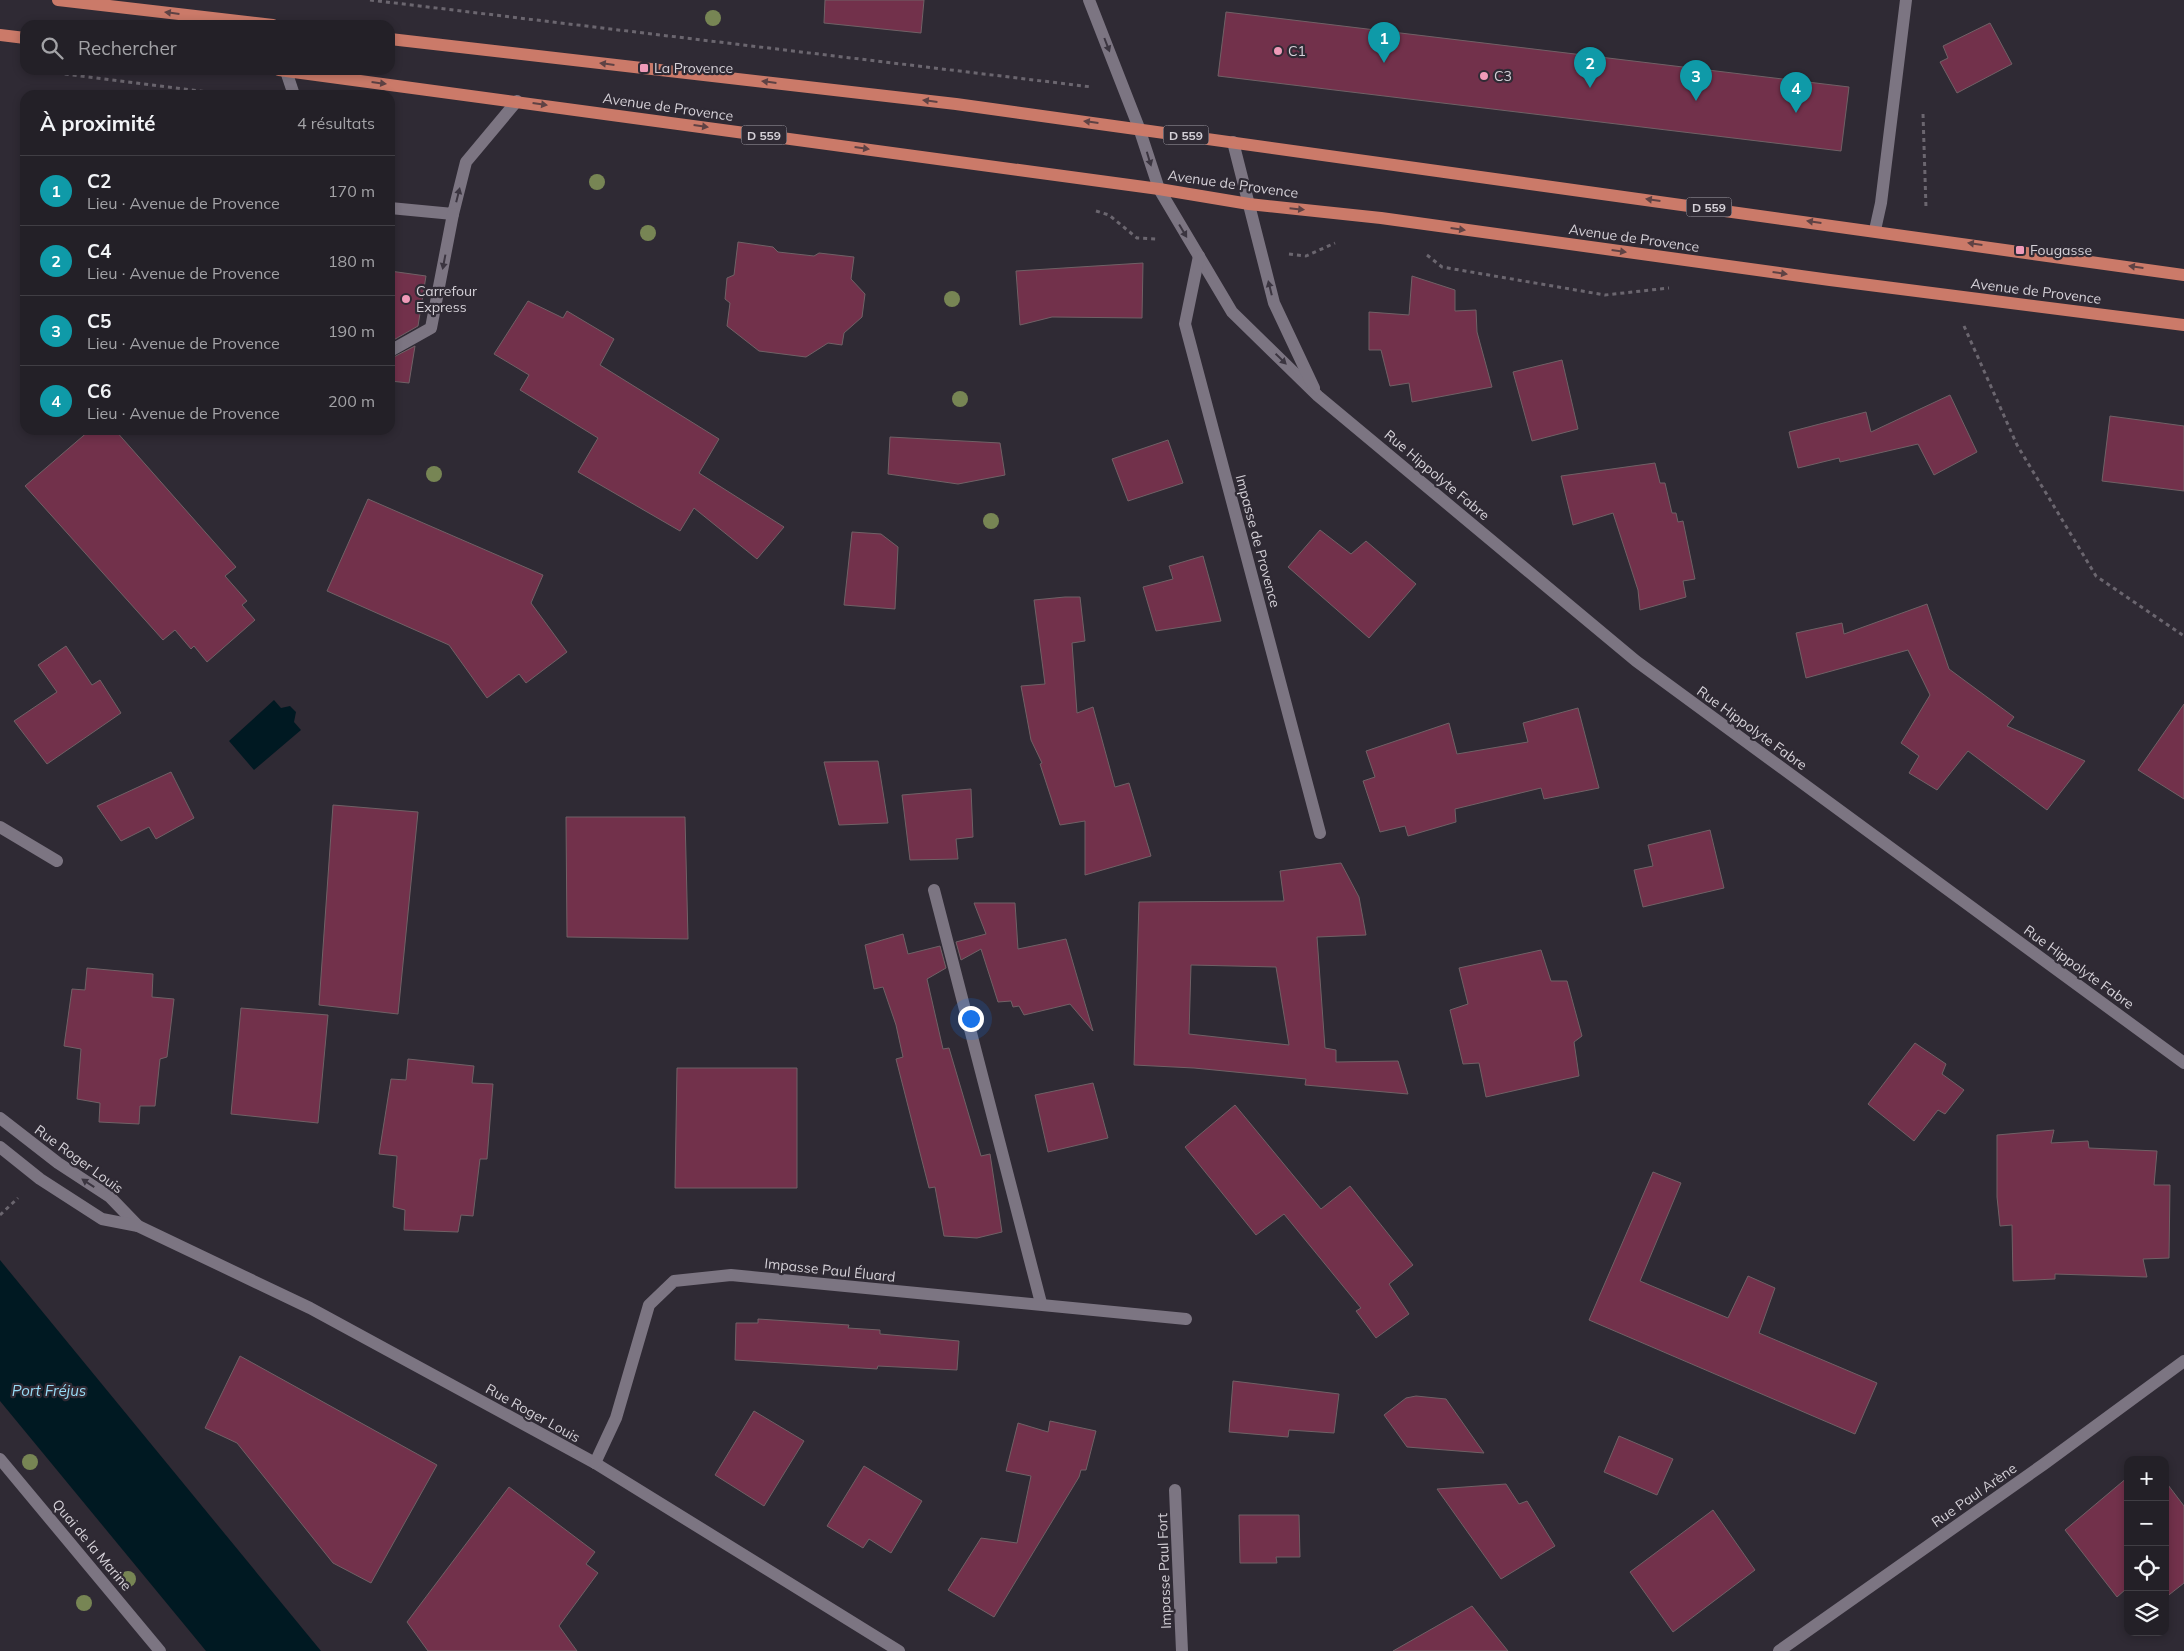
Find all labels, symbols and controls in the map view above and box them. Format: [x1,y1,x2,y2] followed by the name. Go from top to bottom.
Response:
[164,9,180,17] one-way arrow
[20,20,395,75] search box
[1368,22,1400,63] pin: 1
[38,34,66,62] icon: search
[78,36,177,60] text: Rechercher
[1104,38,1111,53] one-way arrow
[1288,42,1306,60] place label: C1
[1272,45,1284,57] marker: C1
[1574,47,1606,88] pin: 2
[654,59,733,77] place label: La Provence
[599,60,615,68] one-way arrow
[1680,60,1712,101] pin: 3
[638,62,650,74] marker: La Provence
[1494,67,1512,85] place label: C3
[1478,70,1490,82] marker: C3
[1780,72,1812,113] pin: 4
[760,78,776,86] one-way arrow
[371,79,387,87] one-way arrow
[602,89,734,125] street label: Avenue de Provence
[922,97,938,105] one-way arrow
[532,101,548,109] one-way arrow
[40,110,156,136] text: À proximité
[297,113,375,133] text: 4 résultats
[1083,118,1099,126] one-way arrow
[693,123,709,131] one-way arrow
[742,126,786,144] road number: D 559
[1164,126,1208,144] road number: D 559
[854,144,870,152] one-way arrow
[1146,151,1153,166] one-way arrow
[1167,166,1299,202] street label: Avenue de Provence
[87,169,111,193] text: C2
[51,181,61,201] text: 1
[328,181,375,201] text: 170 m
[454,187,462,202] one-way arrow
[87,193,280,213] text: Lieu · Avenue de Provence
[1645,196,1661,204] one-way arrow
[1686,198,1732,216] road number: D 559
[1289,205,1305,213] one-way arrow
[1806,218,1822,226] one-way arrow
[1568,220,1700,256] street label: Avenue de Provence
[1179,224,1188,237] one-way arrow
[1451,225,1467,233] one-way arrow
[87,239,111,263] text: C4
[1967,240,1983,248] one-way arrow
[2030,241,2092,259] place label: Fougasse
[2014,244,2026,256] marker: Fougasse
[1612,247,1628,255] one-way arrow
[51,251,61,271] text: 2
[328,251,375,271] text: 180 m
[439,255,447,271] one-way arrow
[87,263,280,283] text: Lieu · Avenue de Provence
[2127,263,2143,271] one-way arrow
[1773,269,1789,277] one-way arrow
[1970,274,2102,308] street label: Avenue de Provence
[1266,281,1274,296] one-way arrow
[416,282,478,316] place label: Carrefour Express
[400,293,412,305] marker: Carrefour Express
[87,309,111,333] text: C5
[51,321,61,341] text: 3
[328,321,375,341] text: 190 m
[87,333,280,353] text: Lieu · Avenue de Provence
[1274,353,1286,365] one-way arrow
[87,379,111,403] text: C6
[51,391,61,411] text: 4
[328,391,375,411] text: 200 m
[87,403,280,423] text: Lieu · Avenue de Provence
[1381,426,1493,524] street label: Rue Hippolyte Fabre
[1232,473,1284,609] street label: Impasse de Provence
[1693,682,1811,774] street label: Rue Hippolyte Fabre
[2020,921,2138,1013] street label: Rue Hippolyte Fabre
[958,1006,984,1032] your location
[31,1121,127,1197] street label: Rue Roger Louis
[82,1178,95,1188] one-way arrow
[764,1254,896,1286] street label: Impasse Paul Éluard
[483,1380,583,1446] street label: Rue Roger Louis
[12,1381,86,1400] water label: Port Fréjus
[2124,1456,2169,1636] map controls
[2124,1456,2169,1501] button: +
[1928,1459,2020,1531] street label: Rue Paul Arène
[48,1496,136,1594] street label: Quai de la Marine
[2124,1501,2169,1546] button: −
[1153,1513,1175,1629] street label: Impasse Paul Fort
[2124,1546,2169,1591] button: locate
[2124,1591,2169,1636] button: layers

